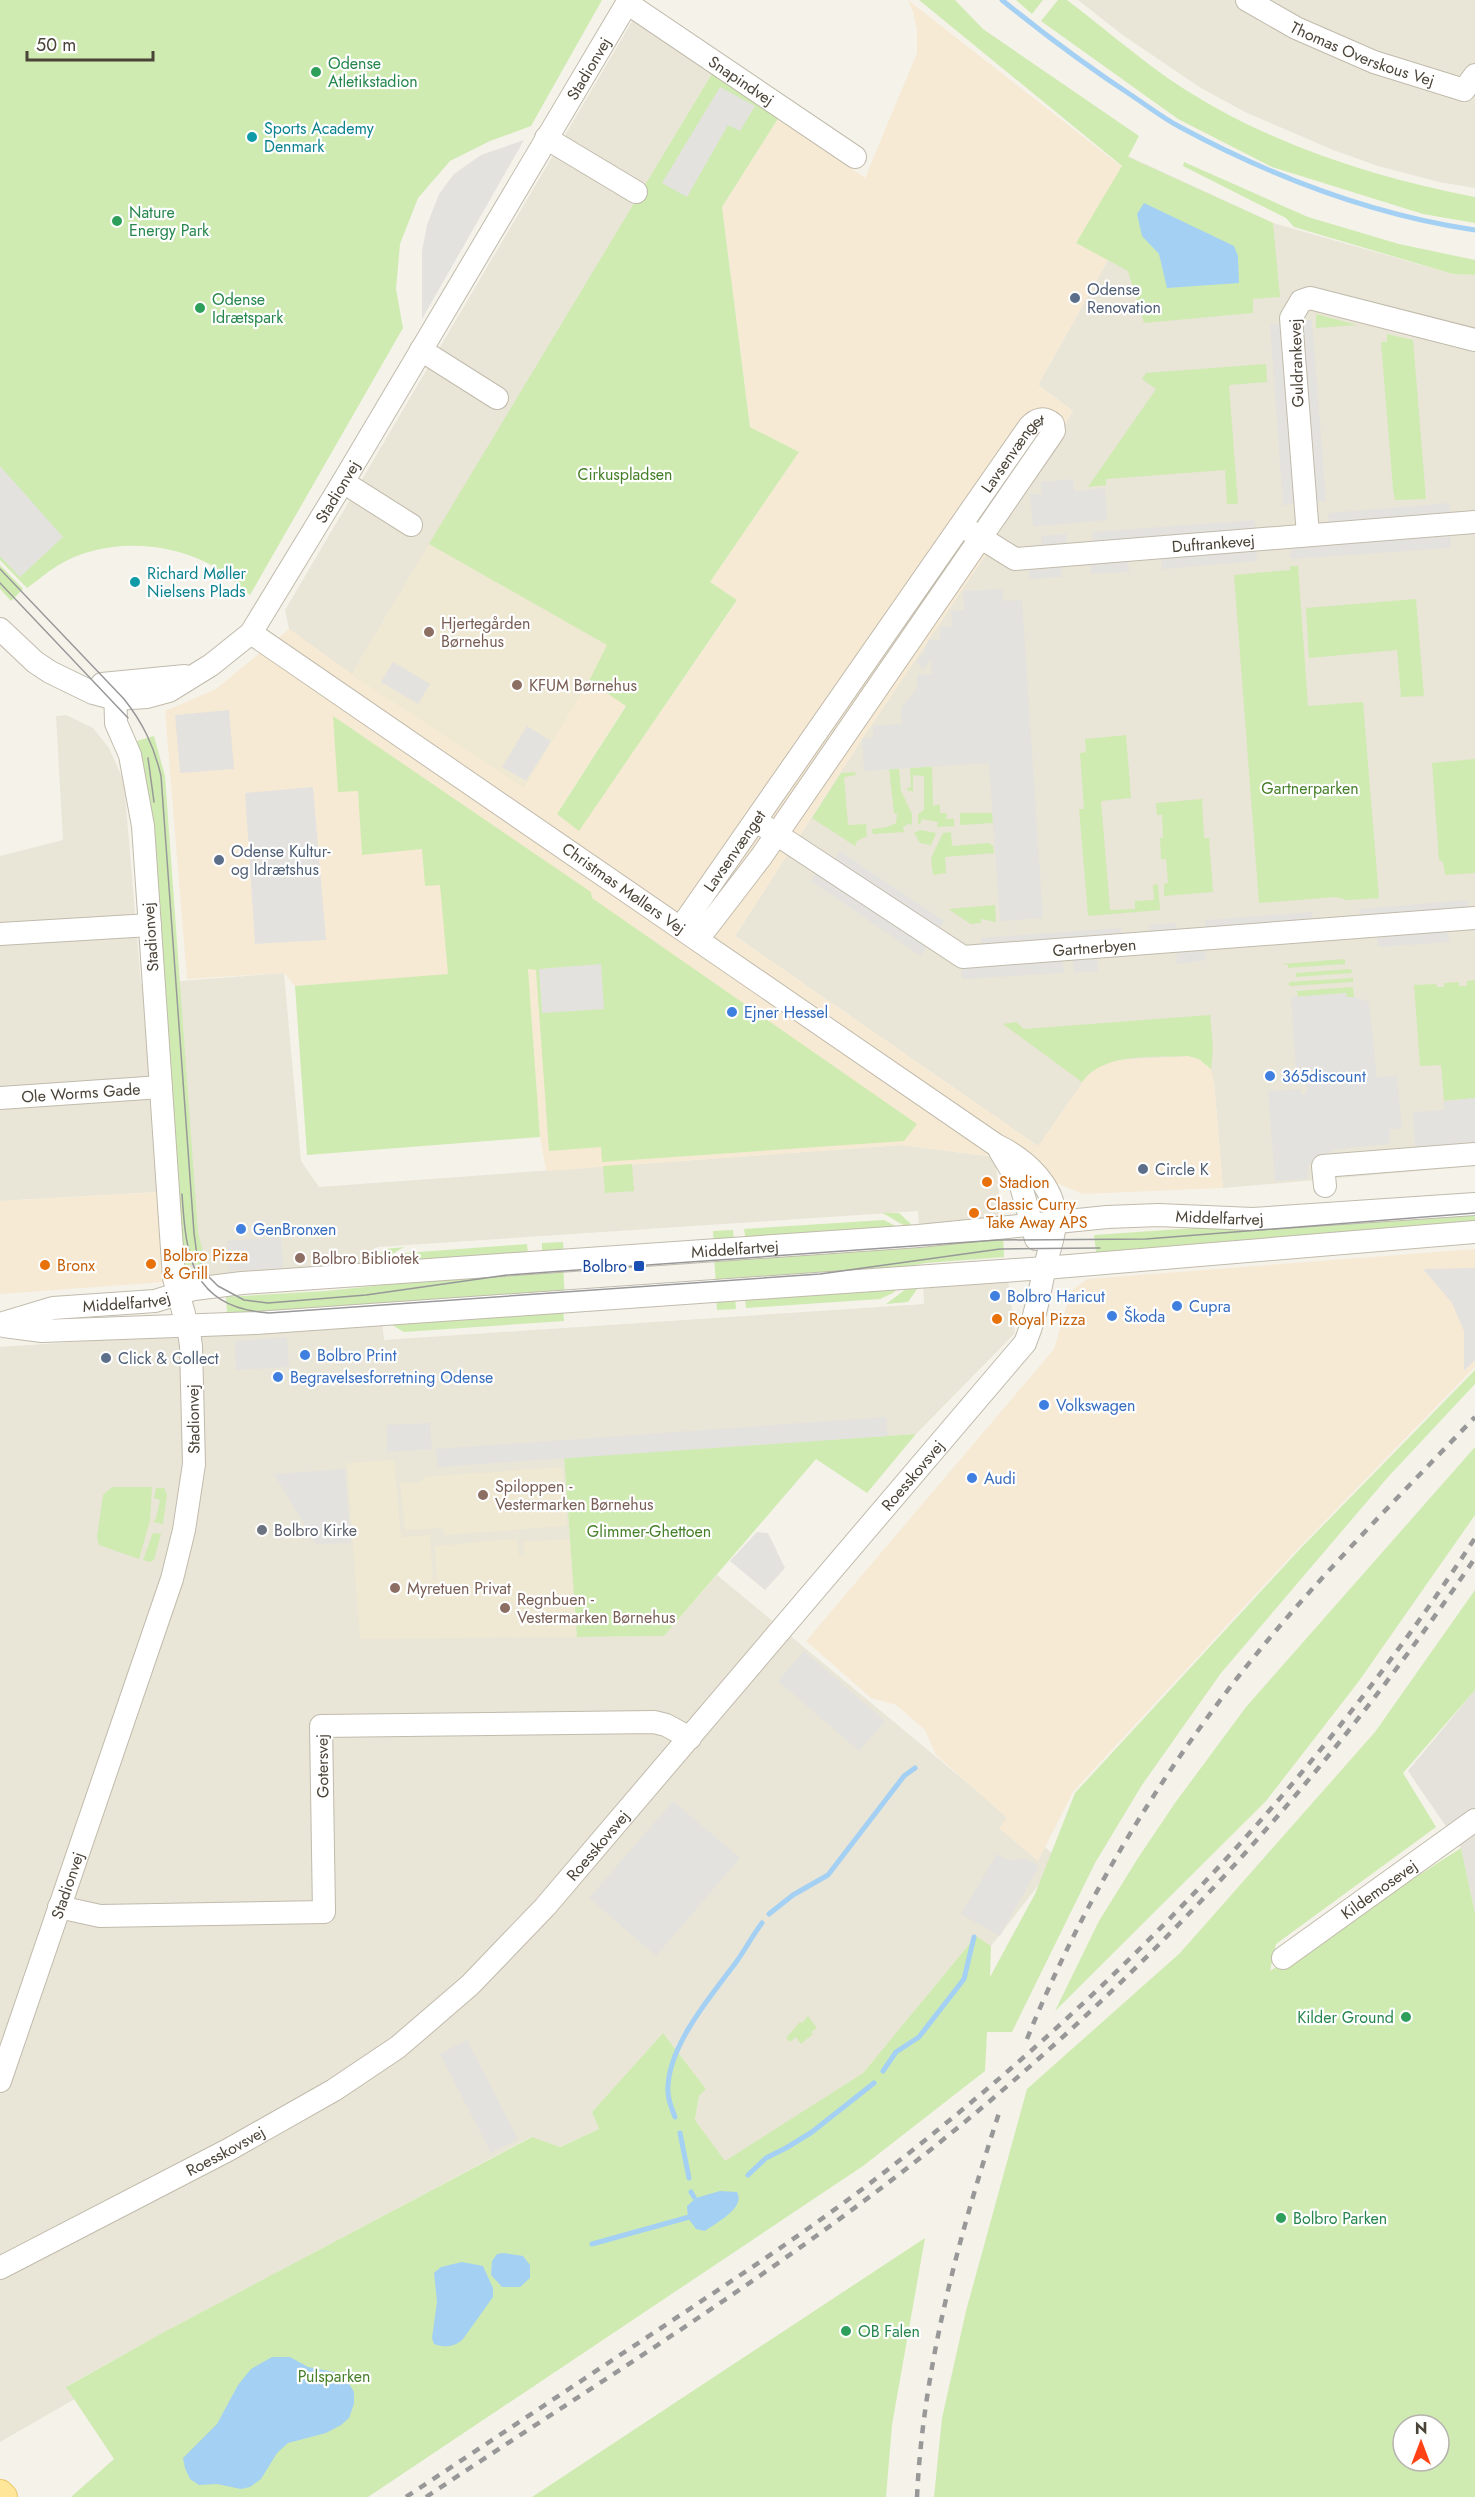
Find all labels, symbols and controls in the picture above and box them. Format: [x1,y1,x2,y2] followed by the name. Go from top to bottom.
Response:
[1286,16,1437,92] street label: Thomas Overskous Vej
[27,24,153,62] scale bar
[36,32,76,58] text: 50 m
[561,33,617,105] street label: Stadionvej
[704,50,779,111] street label: Snapindvej
[328,52,418,93] place label: Odense Atletikstadion
[309,65,323,79] marker: Odense Atletikstadion
[264,117,375,158] place label: Sports Academy Denmark
[245,130,259,144] marker: Sports Academy Denmark
[129,201,210,242] place label: Nature Energy Park
[110,214,124,228] marker: Nature Energy Park
[1087,278,1161,319] place label: Odense Renovation
[212,288,284,329] place label: Odense Idrætspark
[1068,291,1082,305] marker: Odense Renovation
[193,301,207,315] marker: Odense Idrætspark
[1283,318,1310,408] street label: Guldrankevej
[976,408,1045,498] street label: Lavsenvænget
[310,456,365,528] street label: Stadionvej
[577,463,673,486] park label: Cirkuspladsen
[1171,529,1256,558] street label: Duftrankevej
[147,562,247,603] place label: Richard Møller Nielsens Plads
[128,575,142,589] marker: Richard Møller Nielsens Plads
[441,612,530,653] place label: Hjertegården Børnehus
[422,625,436,639] marker: Hjertegården Børnehus
[529,674,637,697] place label: KFUM Børnehus
[510,678,524,692] marker: KFUM Børnehus
[1261,777,1359,800] park label: Gartnerparken
[698,805,771,896] street label: Lavsenvænget
[557,837,690,940] street label: Christmas Møllers Vej
[231,840,331,881] place label: Odense Kultur- og Idrætshus
[212,853,226,867] marker: Odense Kultur- og Idrætshus
[137,901,164,973] street label: Stadionvej
[1052,933,1137,962] street label: Gartnerbyen
[744,1001,828,1024] place label: Ejner Hessel
[725,1005,739,1019] marker: Ejner Hessel
[1282,1065,1366,1088] place label: 365discount
[1263,1069,1277,1083] marker: 365discount
[20,1077,141,1109] street label: Ole Worms Gade
[1155,1158,1209,1181] place label: Circle K
[1136,1162,1150,1176] marker: Circle K
[999,1171,1050,1194] place label: Stadion
[980,1175,994,1189] marker: Stadion
[986,1193,1088,1234] place label: Classic Curry Take Away APS
[1175,1205,1264,1231] street label: Middelfartvej
[967,1206,981,1220] marker: Classic Curry Take Away APS
[253,1218,336,1241] place label: GenBronxen
[234,1222,248,1236] marker: GenBronxen
[690,1235,780,1264] street label: Middelfartvej
[163,1244,248,1285] place label: Bolbro Pizza & Grill
[312,1247,420,1270] place label: Bolbro Bibliotek
[293,1251,307,1265] marker: Bolbro Bibliotek
[57,1254,95,1277] place label: Bronx
[583,1255,627,1278] place label: Bolbro
[144,1257,158,1271] marker: Bolbro Pizza & Grill
[38,1258,52,1272] marker: Bronx
[632,1259,646,1273] marker: Bolbro
[1007,1285,1105,1308] place label: Bolbro Haricut
[82,1286,173,1318] street label: Middelfartvej
[988,1289,1002,1303] marker: Bolbro Haricut
[1189,1295,1231,1318] place label: Cupra
[1170,1299,1184,1313] marker: Cupra
[1124,1305,1165,1328] place label: Škoda
[1009,1308,1086,1331] place label: Royal Pizza
[1105,1309,1119,1323] marker: Škoda
[990,1312,1004,1326] marker: Royal Pizza
[317,1344,397,1367] place label: Bolbro Print
[118,1347,219,1370] place label: Click & Collect
[298,1348,312,1362] marker: Bolbro Print
[99,1351,113,1365] marker: Click & Collect
[290,1366,493,1389] place label: Begravelsesforretning Odense
[271,1370,285,1384] marker: Begravelsesforretning Odense
[181,1384,206,1454] street label: Stadionvej
[1056,1394,1135,1417] place label: Volkswagen
[1037,1398,1051,1412] marker: Volkswagen
[876,1435,950,1516] street label: Roesskovsvej
[984,1467,1016,1490] place label: Audi
[965,1471,979,1485] marker: Audi
[495,1475,653,1516] place label: Spiloppen - Vestermarken Børnehus
[476,1488,490,1502] marker: Spiloppen - Vestermarken Børnehus
[274,1519,357,1542] place label: Bolbro Kirke
[587,1520,711,1543] park label: Glimmer-Ghettoen
[255,1523,269,1537] marker: Bolbro Kirke
[407,1577,511,1600] place label: Myretuen Privat
[388,1581,402,1595] marker: Myretuen Privat
[517,1588,675,1629] place label: Regnbuen - Vestermarken Børnehus
[498,1601,512,1615] marker: Regnbuen - Vestermarken Børnehus
[310,1734,335,1798] street label: Gotersvej
[561,1805,635,1886] street label: Roesskovsvej
[45,1849,90,1922] street label: Stadionvej
[1336,1854,1422,1925] street label: Kildemosevej
[1297,2006,1394,2029] place label: Kilder Ground
[1399,2010,1413,2024] marker: Kilder Ground
[182,2120,269,2182] street label: Roesskovsvej
[1293,2207,1387,2230] place label: Bolbro Parken
[1274,2211,1288,2225] marker: Bolbro Parken
[858,2320,920,2343] place label: OB Falen
[839,2324,853,2338] marker: OB Falen
[298,2365,370,2388] park label: Pulsparken
[1391,2413,1451,2473] north arrow
[1415,2417,1427,2440] text: N

